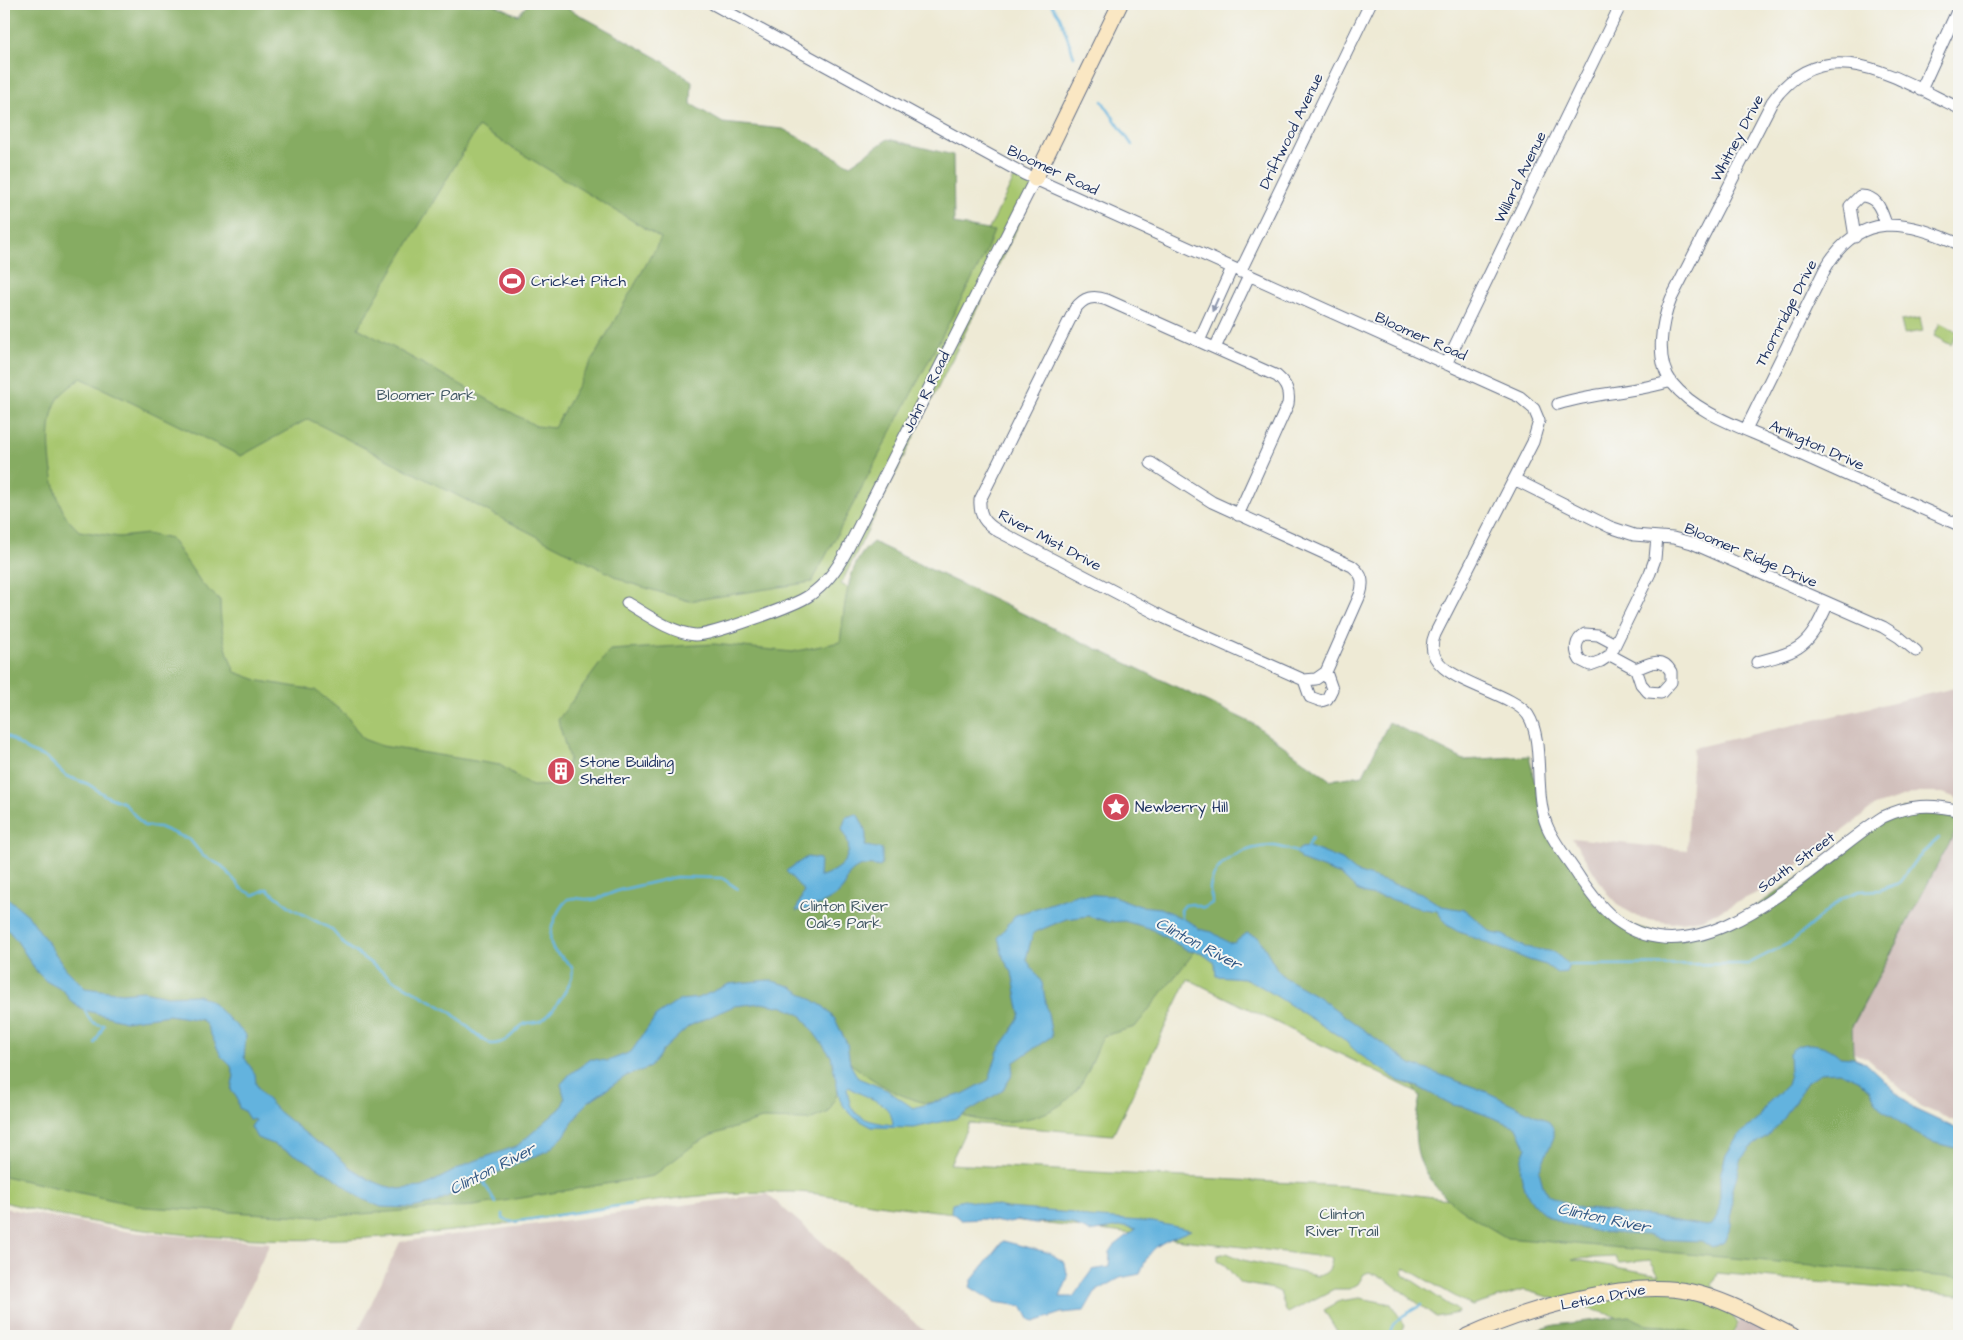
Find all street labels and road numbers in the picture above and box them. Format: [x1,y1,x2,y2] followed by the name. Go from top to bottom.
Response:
[1254,70,1329,193] street label: Driftwood Avenue
[1706,91,1770,186] street label: Whitney Drive
[1489,128,1552,227] street label: Willard Avenue
[1004,140,1102,201] street label: Bloomer Road
[1750,256,1823,371] street label: Thornridge Drive
[1372,307,1470,366] street label: Bloomer Road
[898,348,955,437] street label: John R Road
[1766,415,1868,477] street label: Arlington Drive
[995,505,1105,576] street label: River Mist Drive
[1681,518,1821,594] street label: Bloomer Ridge Drive
[1753,827,1839,898] street label: South Street
[1559,1279,1647,1316] street label: Letica Drive

